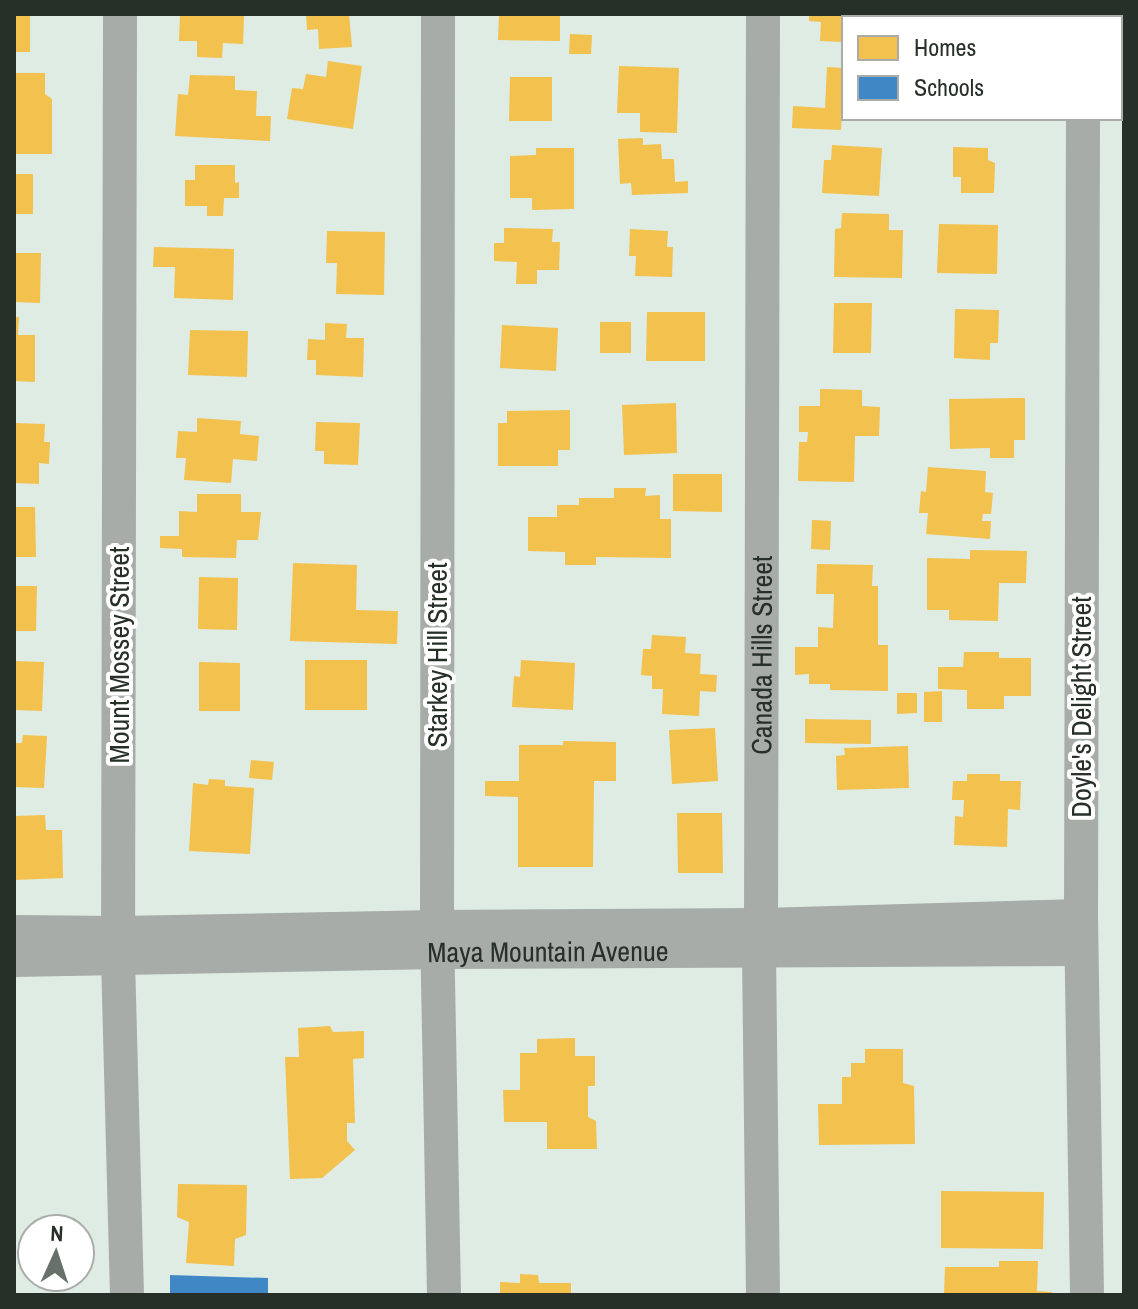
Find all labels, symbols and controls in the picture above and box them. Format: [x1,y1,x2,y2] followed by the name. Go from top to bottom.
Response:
[842,16,1122,120] legend
[914,31,976,63] text: Homes
[914,71,984,103] text: Schools
[100,547,138,763] street label: Mount Mossey Street
[742,555,781,755] street label: Canada Hills Street
[418,562,456,748] street label: Starkey Hill Street
[1062,596,1100,818] street label: Doyle's Delight Street
[427,932,669,971] street label: Maya Mountain Avenue
[16,1213,96,1293] north arrow
[50,1218,64,1248] text: N

